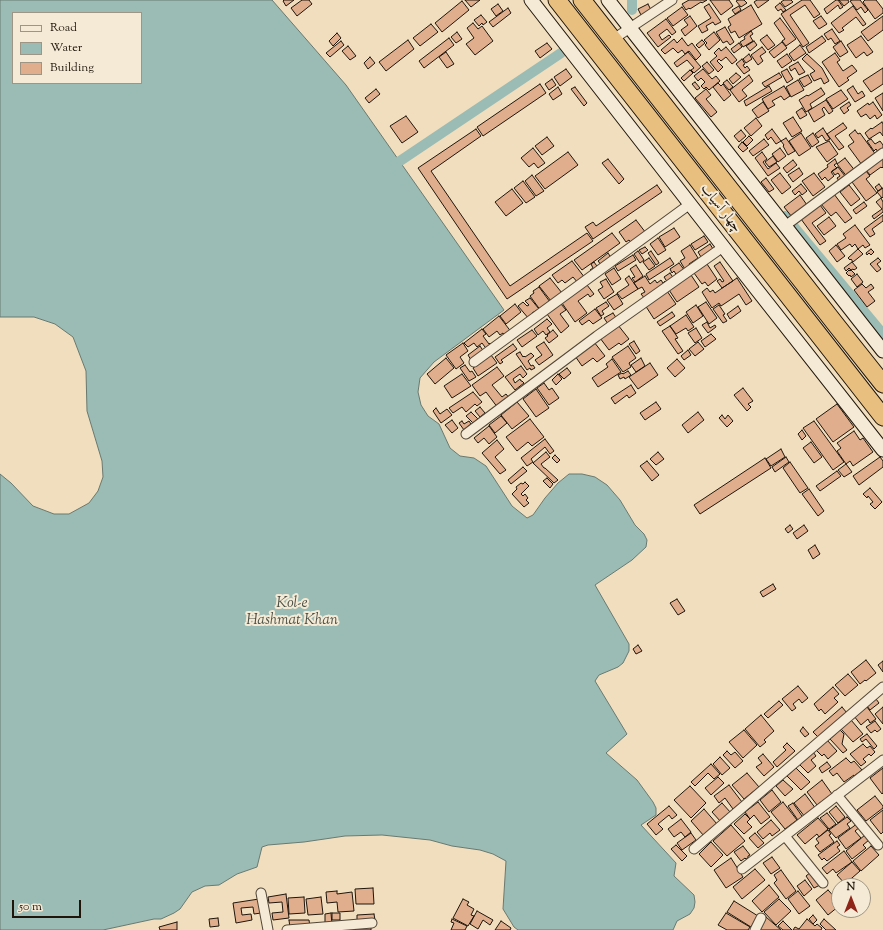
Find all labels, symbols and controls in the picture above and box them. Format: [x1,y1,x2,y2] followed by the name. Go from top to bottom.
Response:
[12,12,142,84] legend
[50,19,77,37] text: Road
[50,39,82,57] text: Water
[50,59,94,77] text: Building
[696,181,744,237] street label: چهار آسیاب
[246,595,338,630] water label: Kol-e Hashmat Khan
[831,878,871,918] north arrow
[847,879,855,895] text: N
[14,892,83,918] scale bar
[19,898,42,916] text: 50 m

